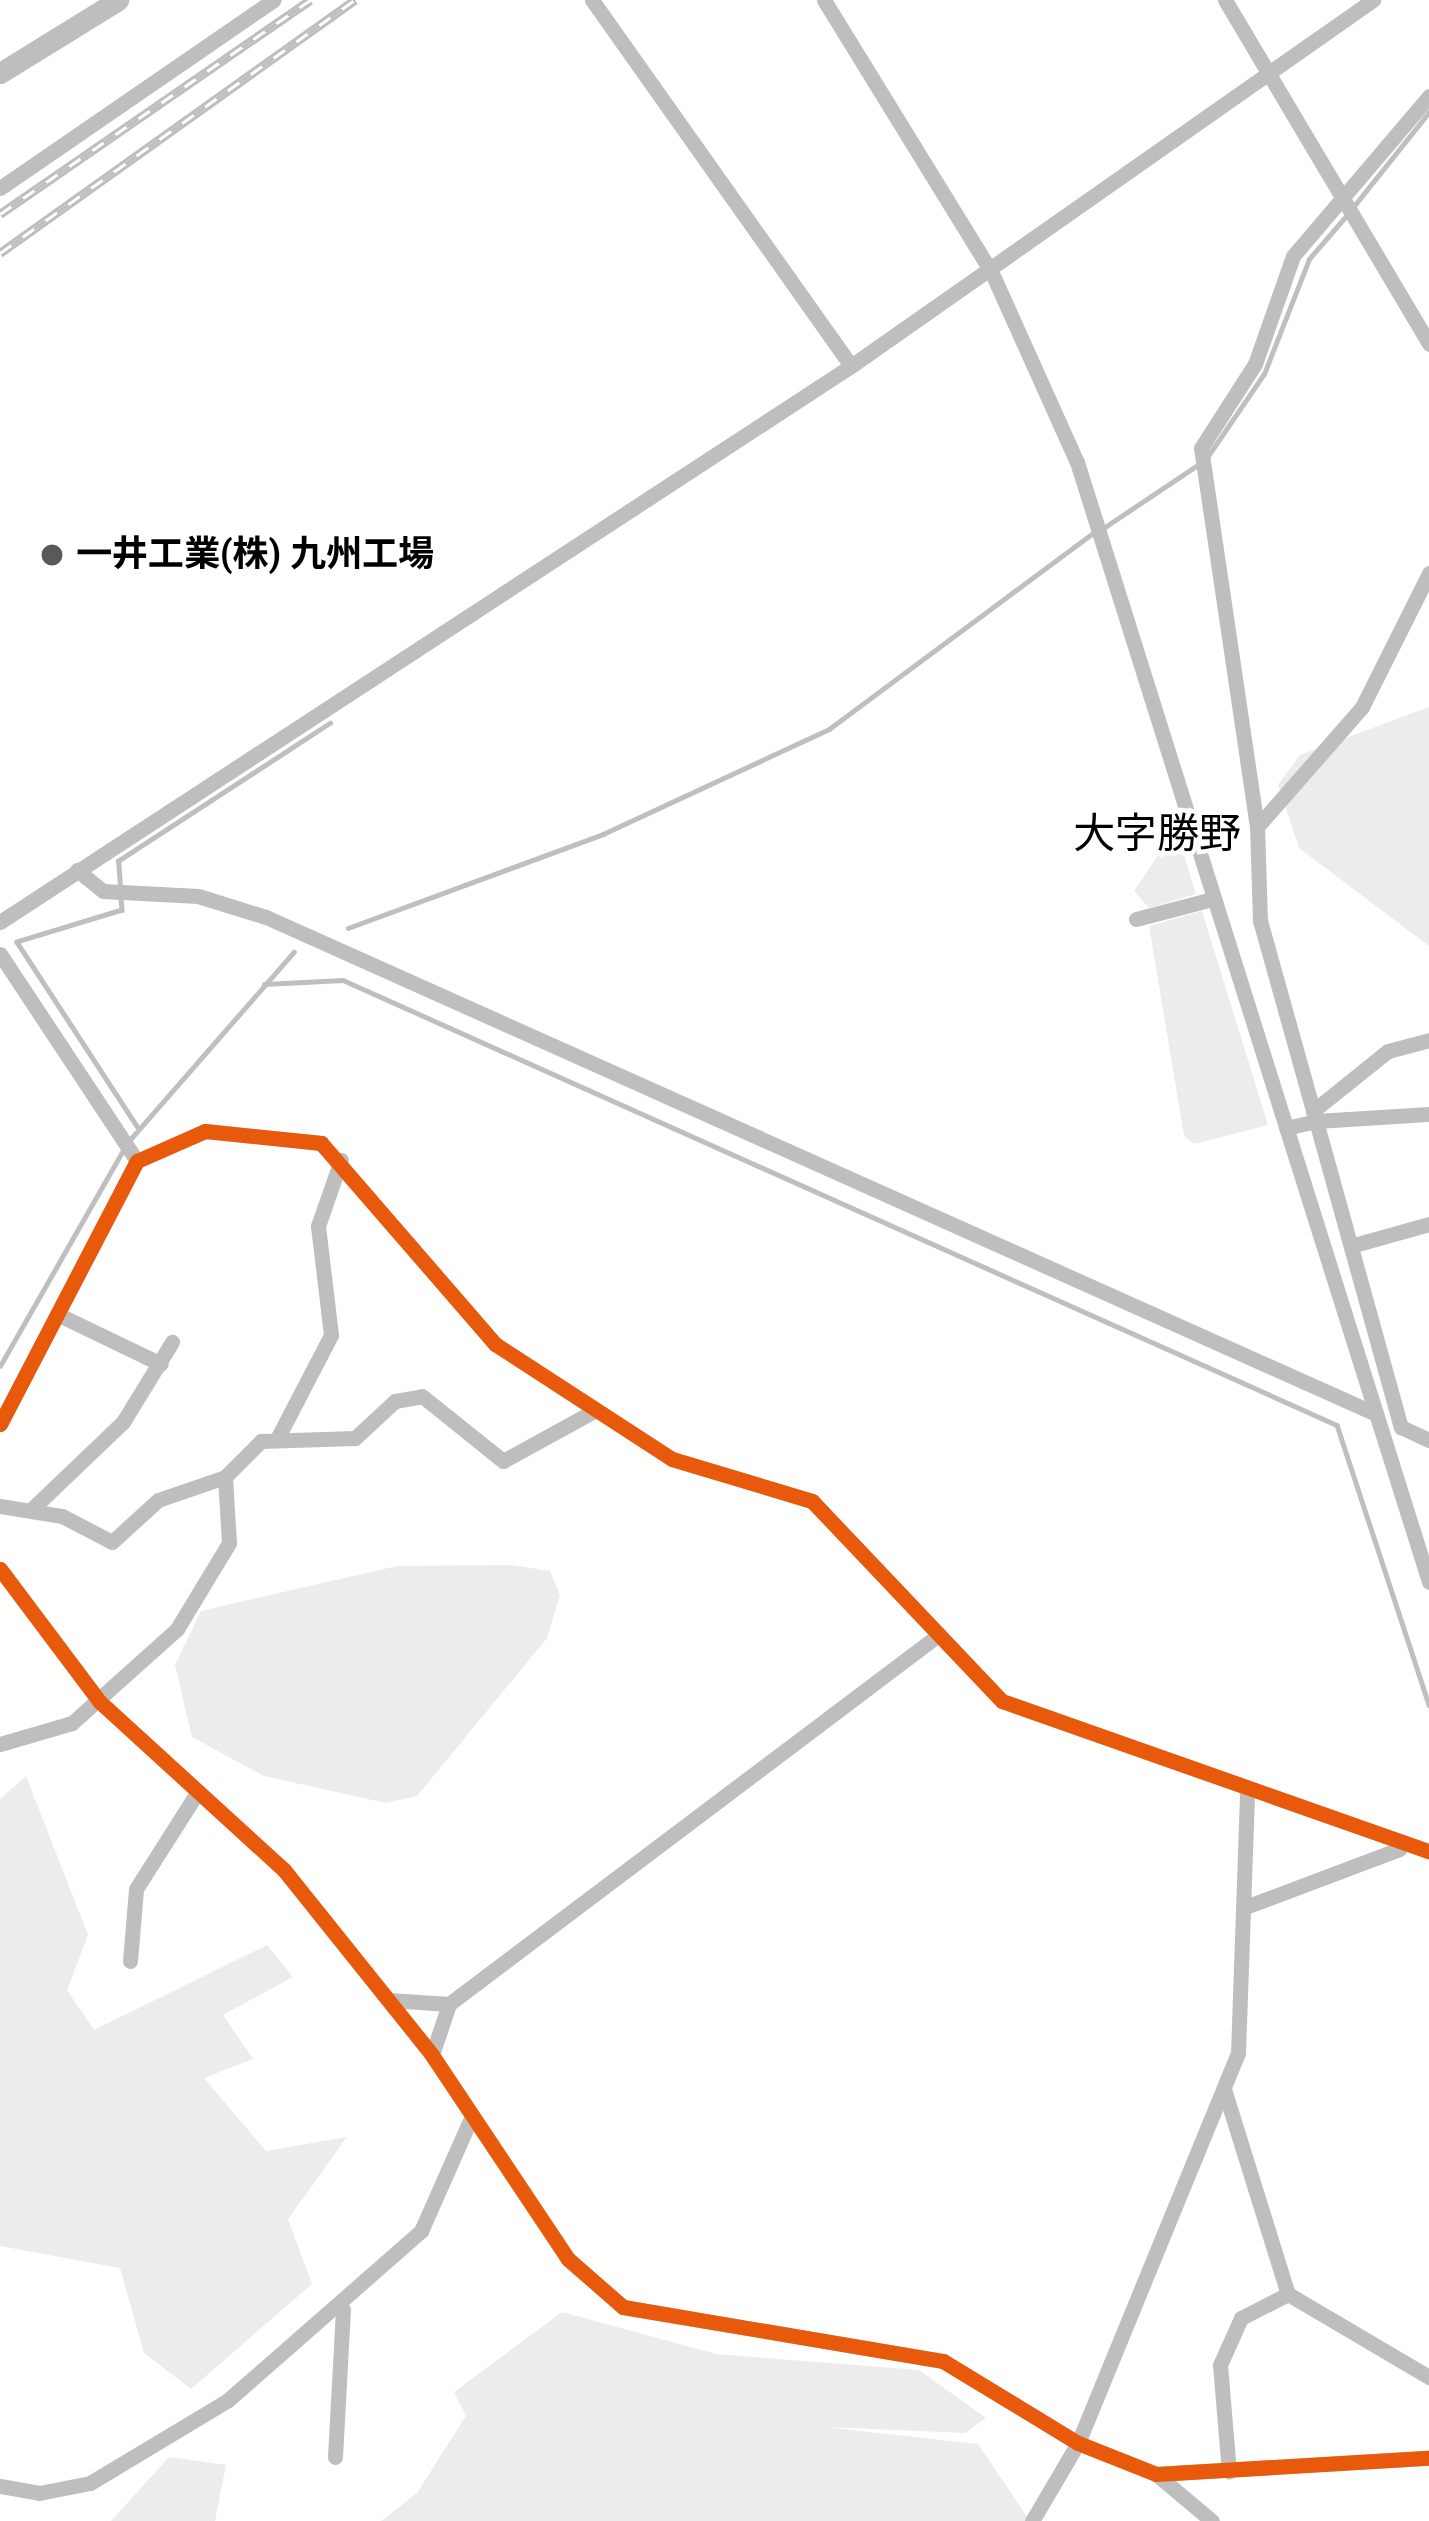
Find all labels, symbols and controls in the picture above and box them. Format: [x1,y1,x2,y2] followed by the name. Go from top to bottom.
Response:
[76,533,434,577] place label: 一井工業(株) 九州工場
[39,542,65,568] marker: 一井工業(株) 九州工場
[1073,809,1241,859] district label: 大字勝野

